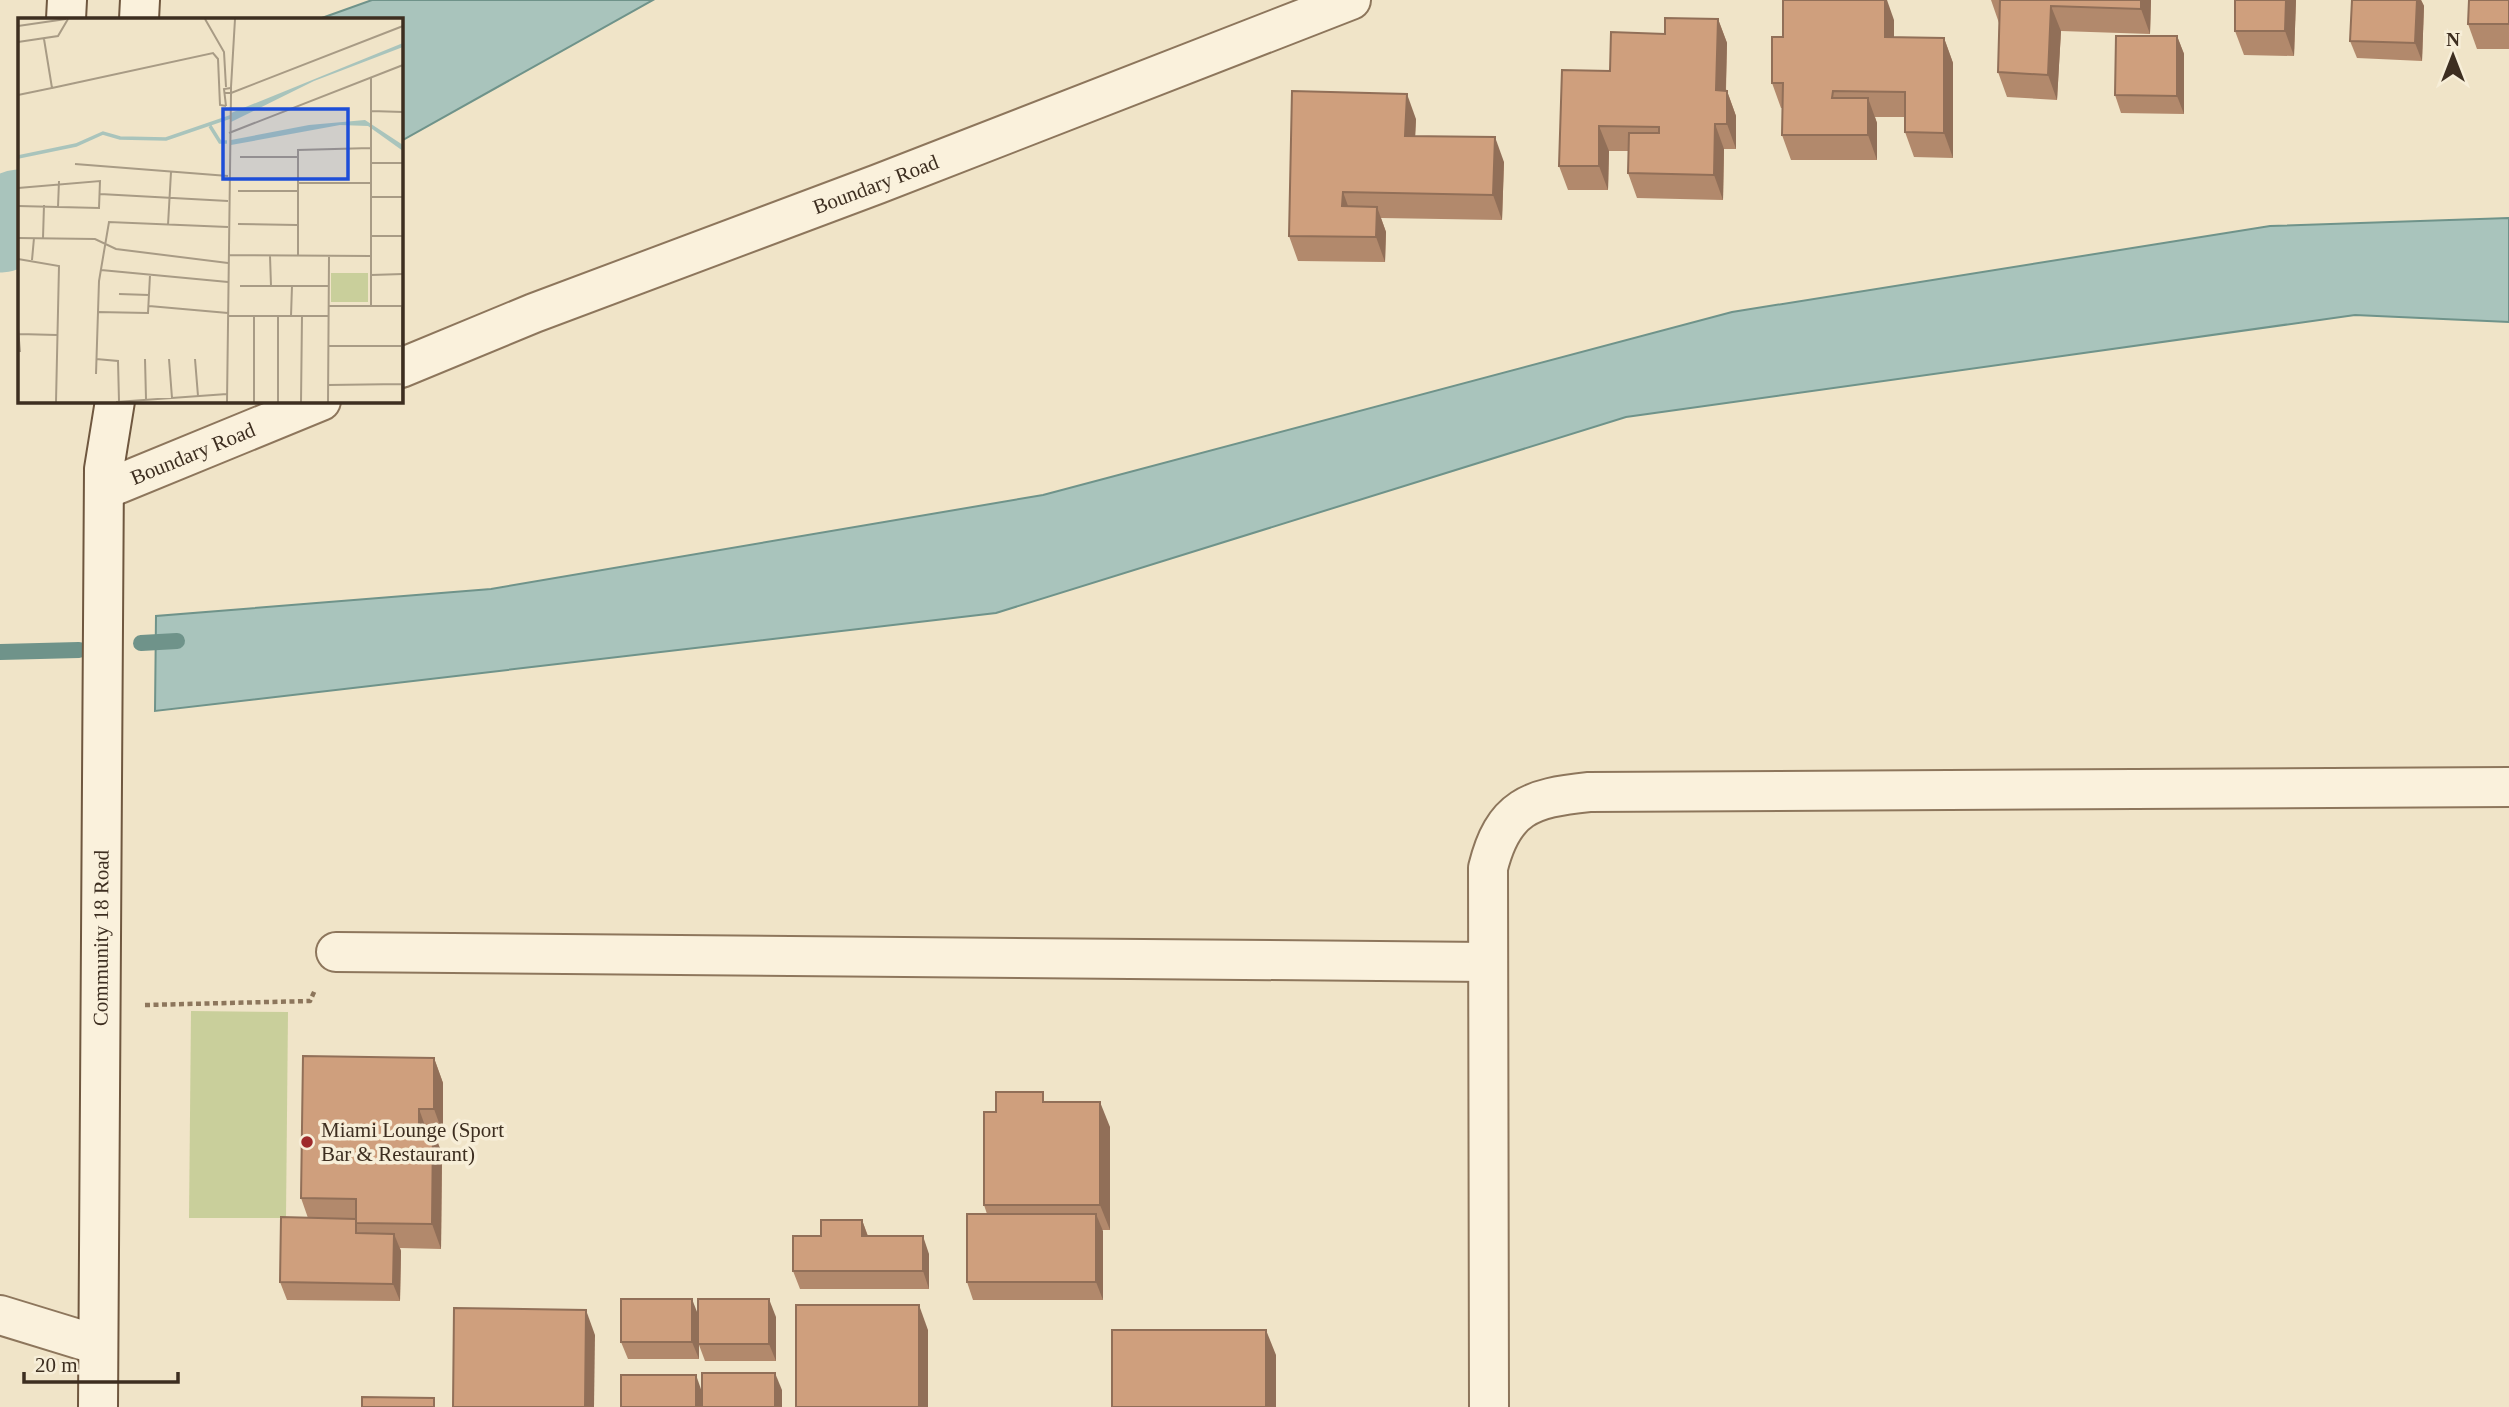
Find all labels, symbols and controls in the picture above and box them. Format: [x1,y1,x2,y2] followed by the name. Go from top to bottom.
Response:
[18,18,402,402] inset map
[2418,21,2488,91] north arrow
[2446,29,2460,50] text: N
[810,149,942,219] street label: Boundary Road
[127,417,259,490] street label: Boundary Road
[88,849,114,1026] street label: Community 18 Road
[321,1118,504,1166] place label: Miami Lounge (Sport Bar & Restaurant)
[299,1134,315,1150] marker: Miami Lounge (Sport Bar & Restaurant)
[24,1340,178,1384] scale bar
[35,1353,78,1377] text: 20 m

